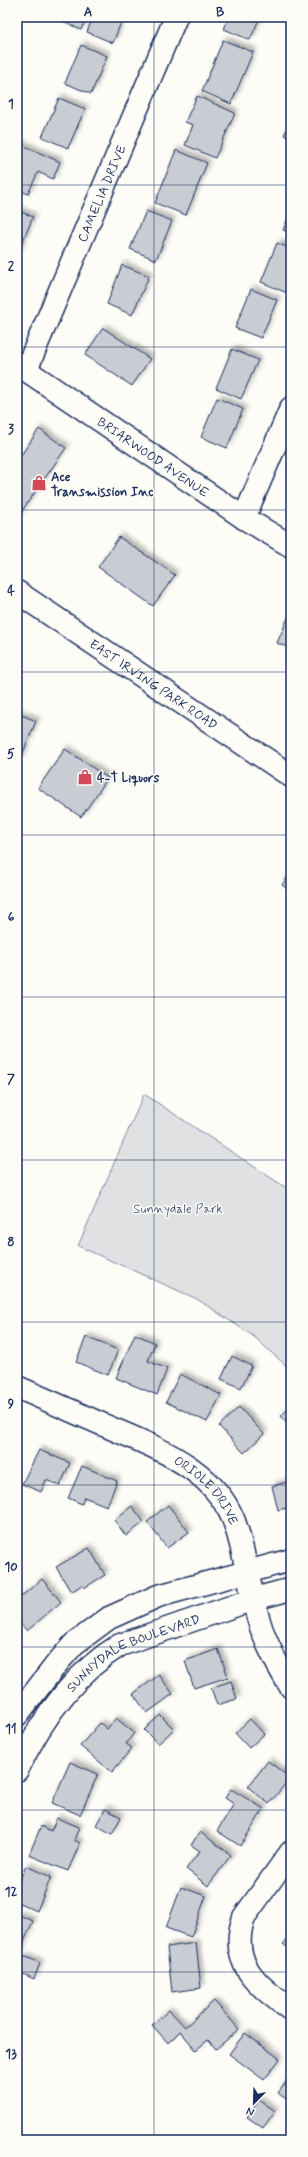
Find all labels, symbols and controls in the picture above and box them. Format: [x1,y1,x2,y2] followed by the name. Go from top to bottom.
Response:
[84,4,92,21] text: A
[216,4,225,21] text: B
[8,96,14,113] text: 1
[74,142,131,245] street label: CAMELIA DRIVE
[8,258,15,275] text: 2
[94,414,212,502] street label: BRIARWOOD AVENUE
[8,421,14,438] text: 3
[51,469,154,501] place label: Ace Transmission Inc
[30,474,48,492] shop icon: Ace Transmission Inc
[7,583,15,600] text: 4
[86,636,220,734] street label: EAST IRVING PARK ROAD
[7,746,15,763] text: 5
[76,768,94,786] shop icon: 4-T Liquors
[97,770,160,787] place label: 4-T Liquors
[8,909,15,926] text: 6
[7,1071,15,1088] text: 7
[133,1201,223,1218] park label: Sunnydale Park
[7,1234,15,1251] text: 8
[8,1396,15,1413] text: 9
[170,1452,242,1528] street label: ORIOLE DRIVE
[4,1559,18,1576] text: 10
[63,1611,203,1696] street label: SUNNYDALE BOULEVARD
[5,1721,17,1738] text: 11
[5,1884,17,1901] text: 12
[5,2046,17,2063] text: 13
[234,2083,274,2123] north arrow
[244,2103,257,2119] text: N

